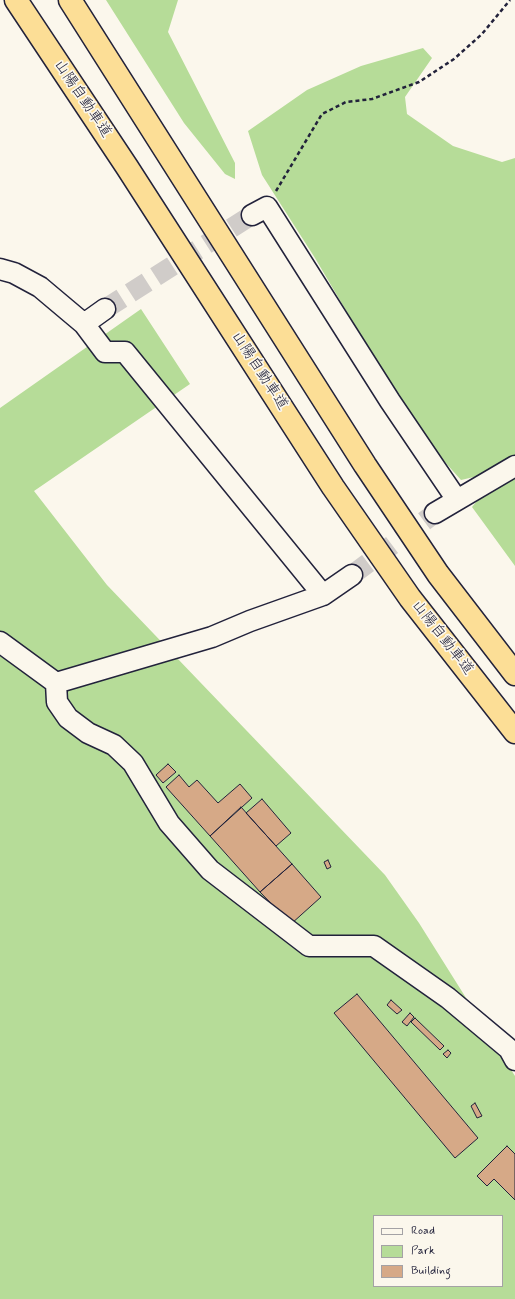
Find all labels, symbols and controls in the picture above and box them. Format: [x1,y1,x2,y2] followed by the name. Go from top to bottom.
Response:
[49,57,115,141] street label: 山陽自動車道
[227,328,291,414] street label: 山陽自動車道
[407,597,477,679] street label: 山陽自動車道
[373,1215,503,1287] legend
[411,1223,435,1239] text: Road
[411,1243,435,1259] text: Park
[411,1263,451,1279] text: Building

